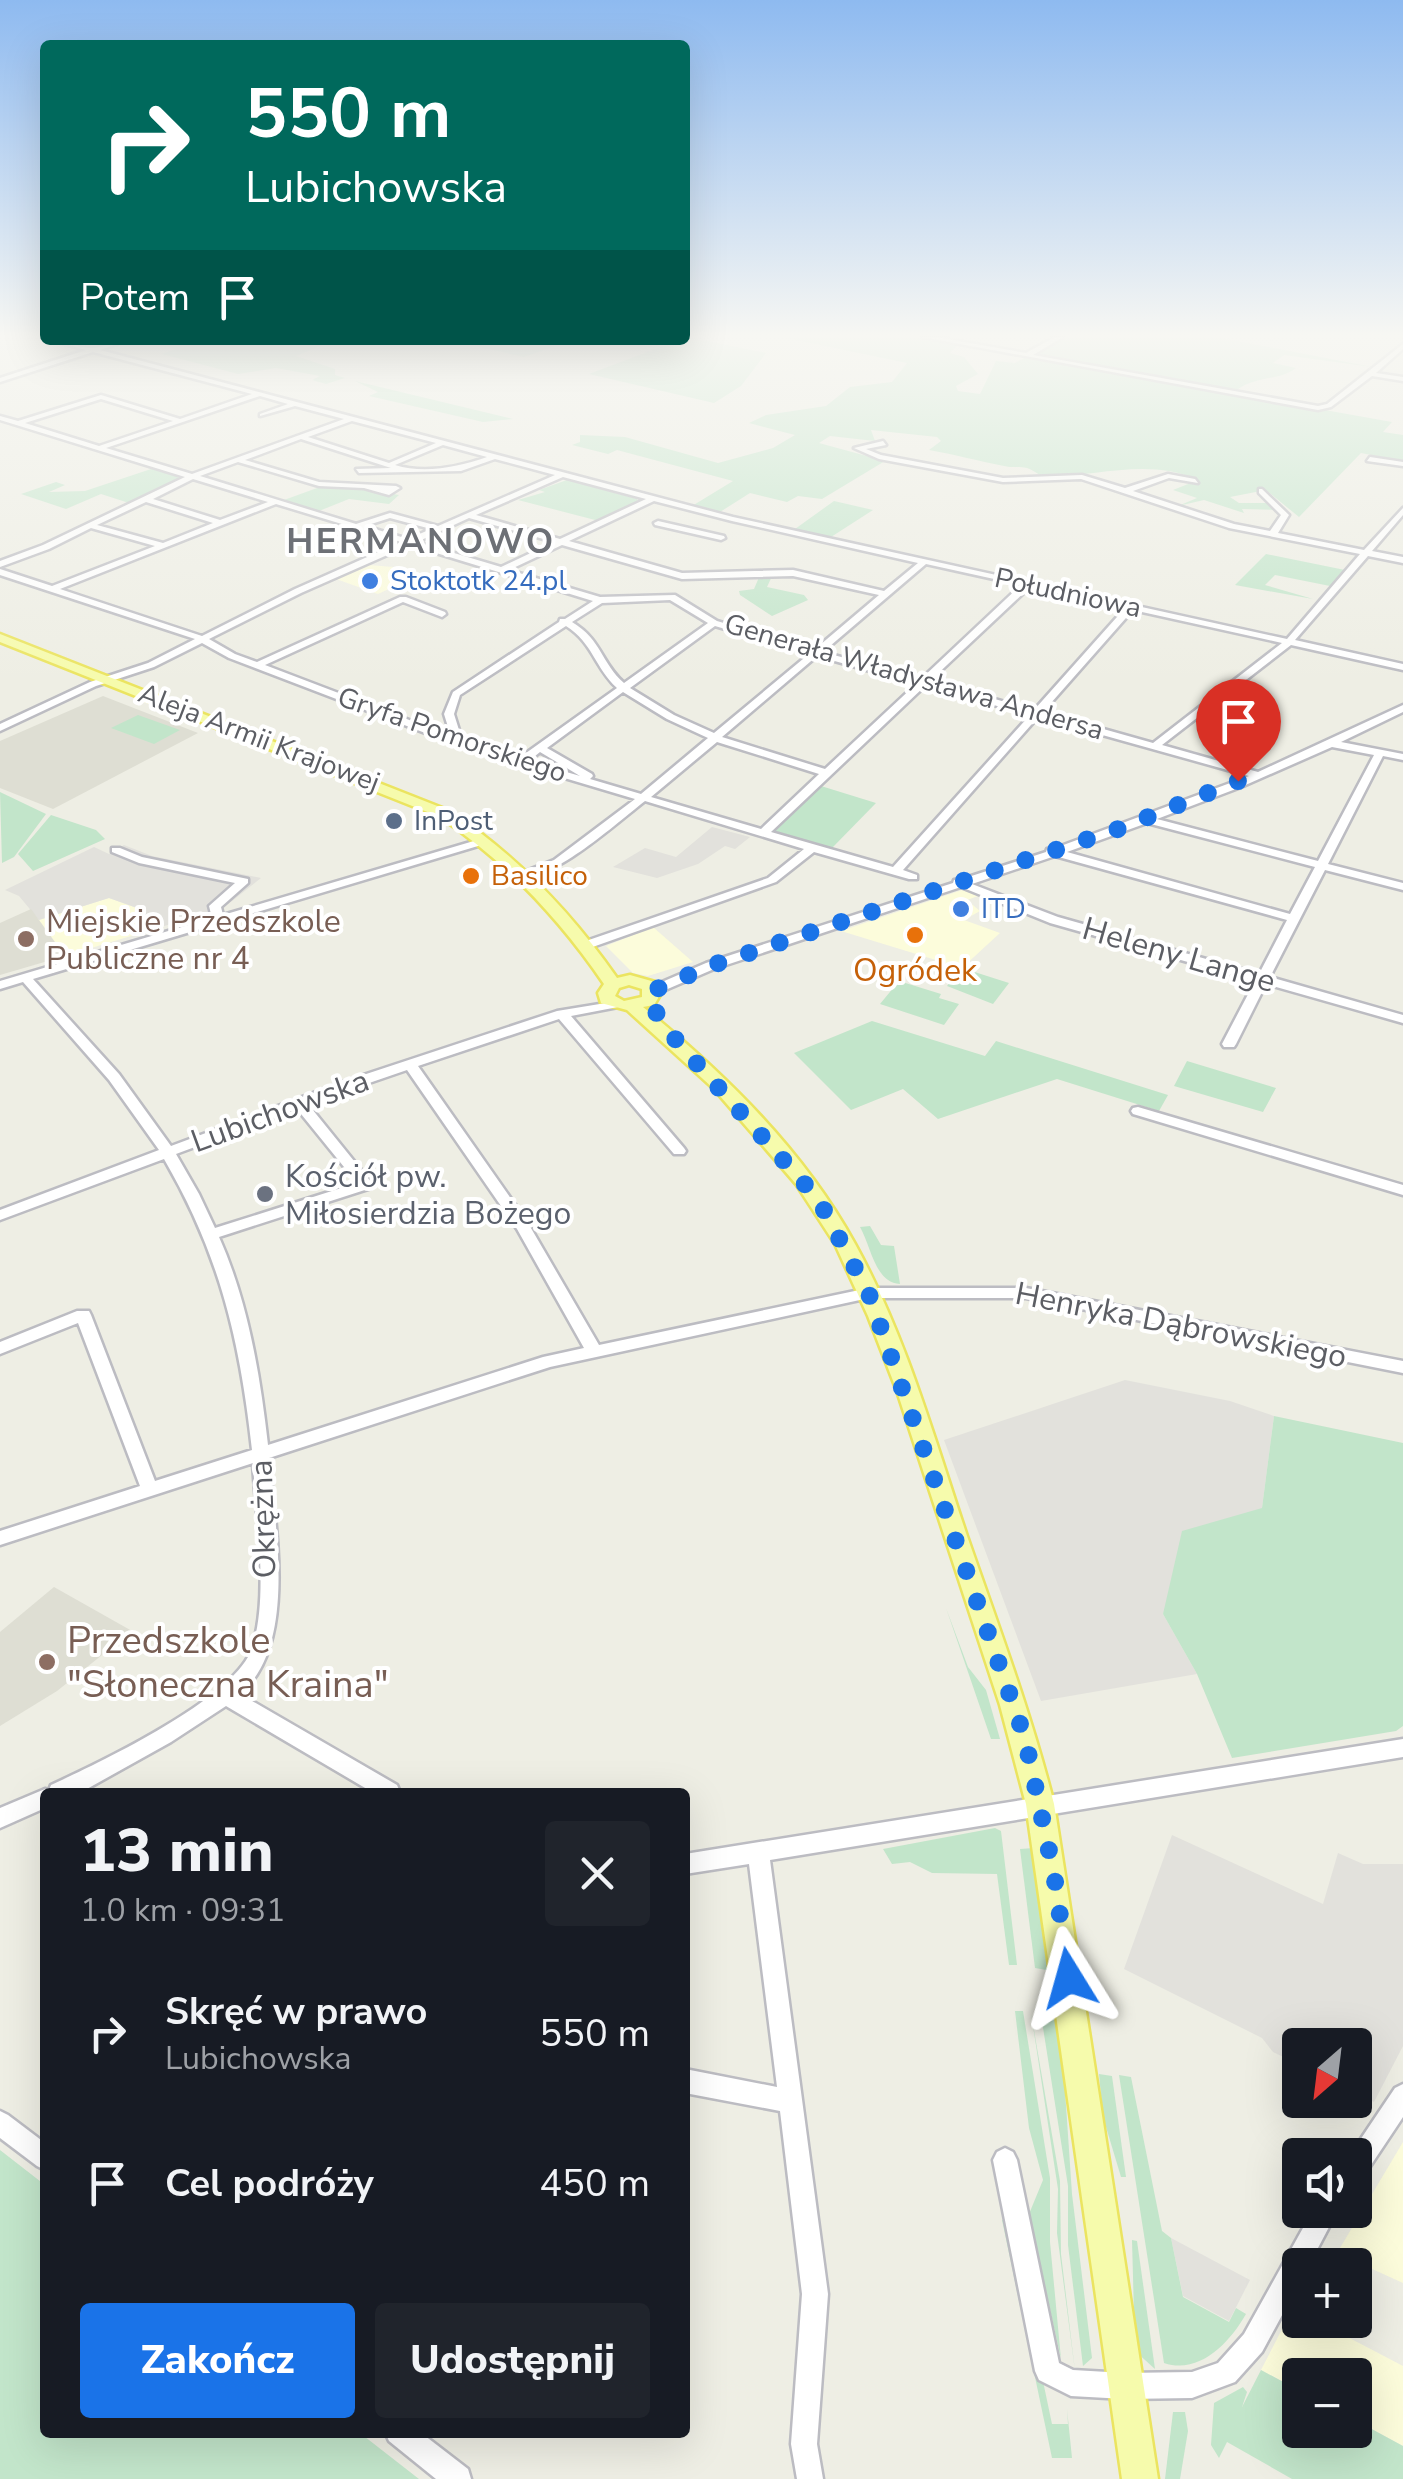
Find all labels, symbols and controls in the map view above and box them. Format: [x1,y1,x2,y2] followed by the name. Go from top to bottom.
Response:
[245,66,451,162] text: 550 m
[80,80,210,210] icon: right
[245,157,507,218] text: Lubichowska
[210,270,265,325] icon: arrive
[80,272,190,323] text: Potem
[286,518,556,565] district label: HERMANOWO
[991,559,1145,627] street label: Południowa
[390,562,567,600] place label: Stoktotk 24.pl
[359,570,381,592] marker: Stoktotk 24.pl
[720,605,1108,749] street label: Generała Władysława Andersa
[133,674,385,802] street label: Aleja Armii Krajowej
[332,678,572,792] street label: Gryfa Pomorskiego
[1196,679,1281,782] pin
[1211,694,1266,749] icon: arrive
[414,802,493,840] place label: InPost
[383,810,405,832] marker: InPost
[491,857,588,895] place label: Basilico
[460,865,482,887] marker: Basilico
[981,890,1026,928] place label: ITD
[950,898,972,920] marker: ITD
[46,900,341,980] place label: Miejskie Przedszkole Publiczne nr 4
[1078,907,1280,1003] street label: Heleny Lange
[904,924,926,946] marker: Ogródek
[15,928,37,950] marker: Miejskie Przedszkole Publiczne nr 4
[853,949,978,992] place label: Ogródek
[185,1059,375,1163] street label: Lubichowska
[285,1155,571,1235] place label: Kościół pw. Miłosierdzia Bożego
[254,1183,276,1205] marker: Kościół pw. Miłosierdzia Bożego
[1012,1272,1350,1378] street label: Henryka Dąbrowskiego
[239,1459,287,1579] street label: Okrężna
[67,1615,389,1710] place label: Przedszkole "Słoneczna Kraina"
[36,1651,58,1673] marker: Przedszkole "Słoneczna Kraina"
[80,1810,274,1892] text: 13 min
[545,1821,650,1926] button: close
[80,1889,285,1932] text: 1.0 km · 09:31
[1017,1926,1121,2030] position arrow
[165,1986,427,2037] text: Skręć w prawo
[80,2006,135,2061] icon: right
[539,2008,650,2059] text: 550 m
[1282,2028,1372,2118] north arrow
[1282,2028,1372,2448] map controls
[165,2037,351,2080] text: Lubichowska
[1282,2138,1372,2228] button: sound
[80,2156,135,2211] icon: arrive
[165,2158,374,2209] text: Cel podróży
[539,2158,650,2209] text: 450 m
[1282,2248,1372,2338] button: +
[80,2303,355,2418] button: Zakończ
[375,2303,650,2418] button: Udostępnij
[1282,2358,1372,2448] button: −

